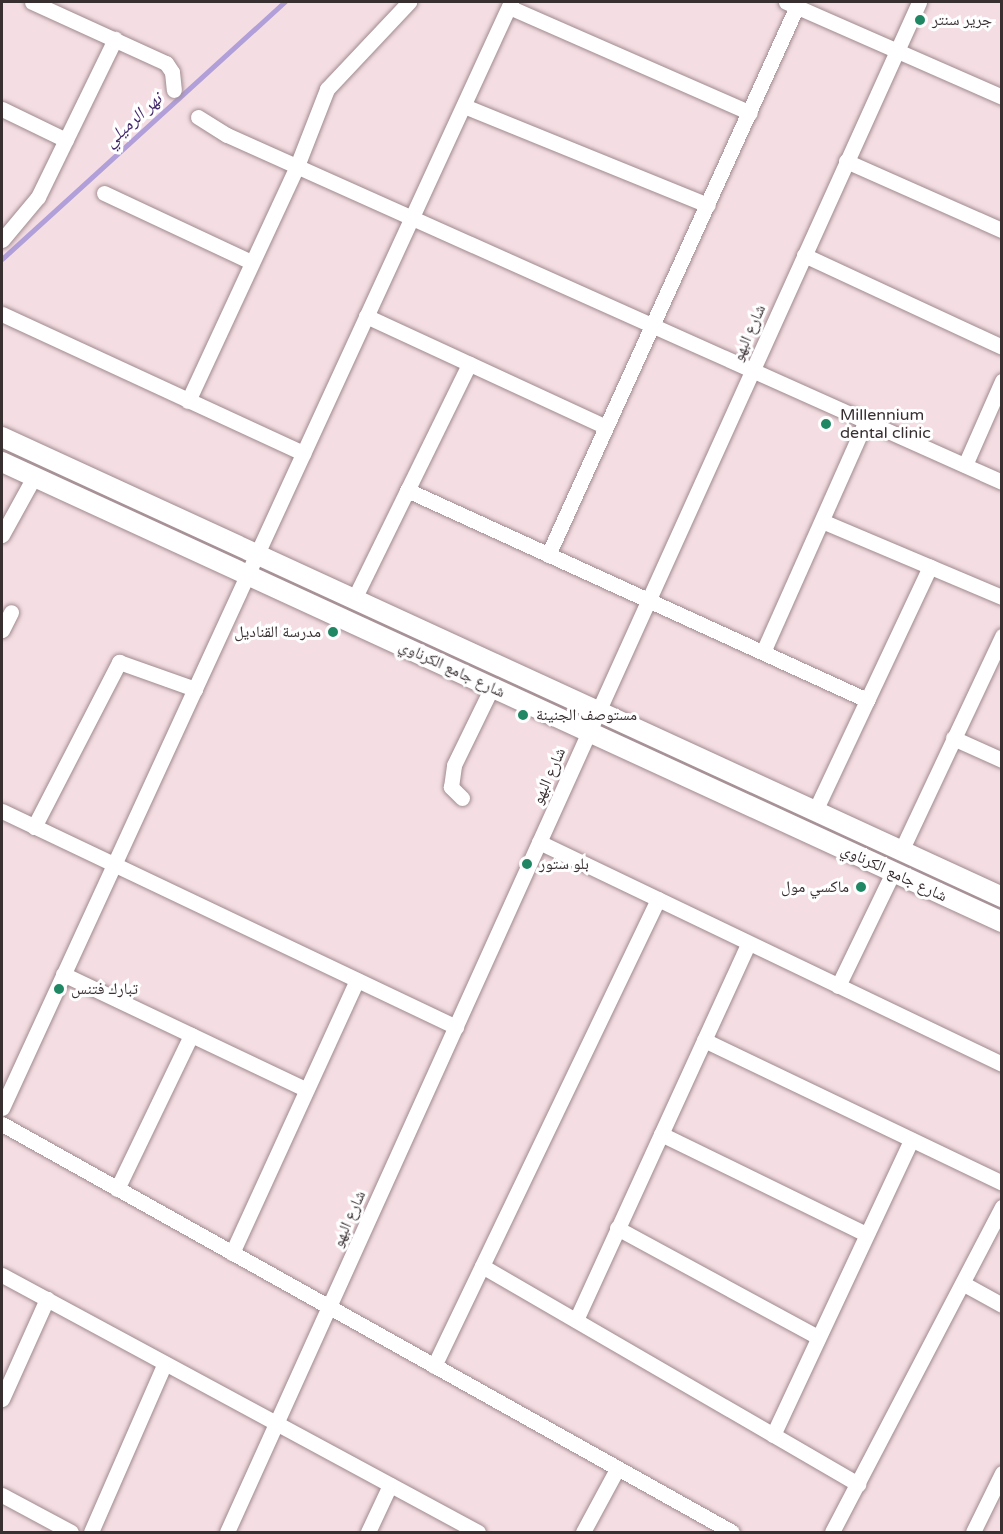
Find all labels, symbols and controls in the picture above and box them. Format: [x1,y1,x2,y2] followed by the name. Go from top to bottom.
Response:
[932,10,992,30] place label: جرير سنتر
[913,13,927,27] marker: جرير سنتر
[100,88,166,152] water label: نهر الرميلي
[728,302,770,364] street label: شارع البهو
[840,405,931,443] place label: Millennium dental clinic
[817,415,835,433] marker: Millennium dental clinic
[234,622,321,642] place label: مدرسة القناديل
[326,625,340,639] marker: مدرسة القناديل
[396,636,508,702] street label: شارع جامع الكرناوي
[536,705,637,725] place label: مستوصف الجنينة
[514,706,532,724] marker: مستوصف الجنينة
[528,745,570,807] street label: شارع البهو
[838,840,950,906] street label: شارع جامع الكرناوي
[539,854,589,874] place label: بلو ستور
[520,857,534,871] marker: بلو ستور
[781,877,849,897] place label: ماكسي مول
[854,880,868,894] marker: ماكسي مول
[71,979,138,999] place label: تبارك فتنس
[52,982,66,996] marker: تبارك فتنس
[328,1188,370,1250] street label: شارع البهو

